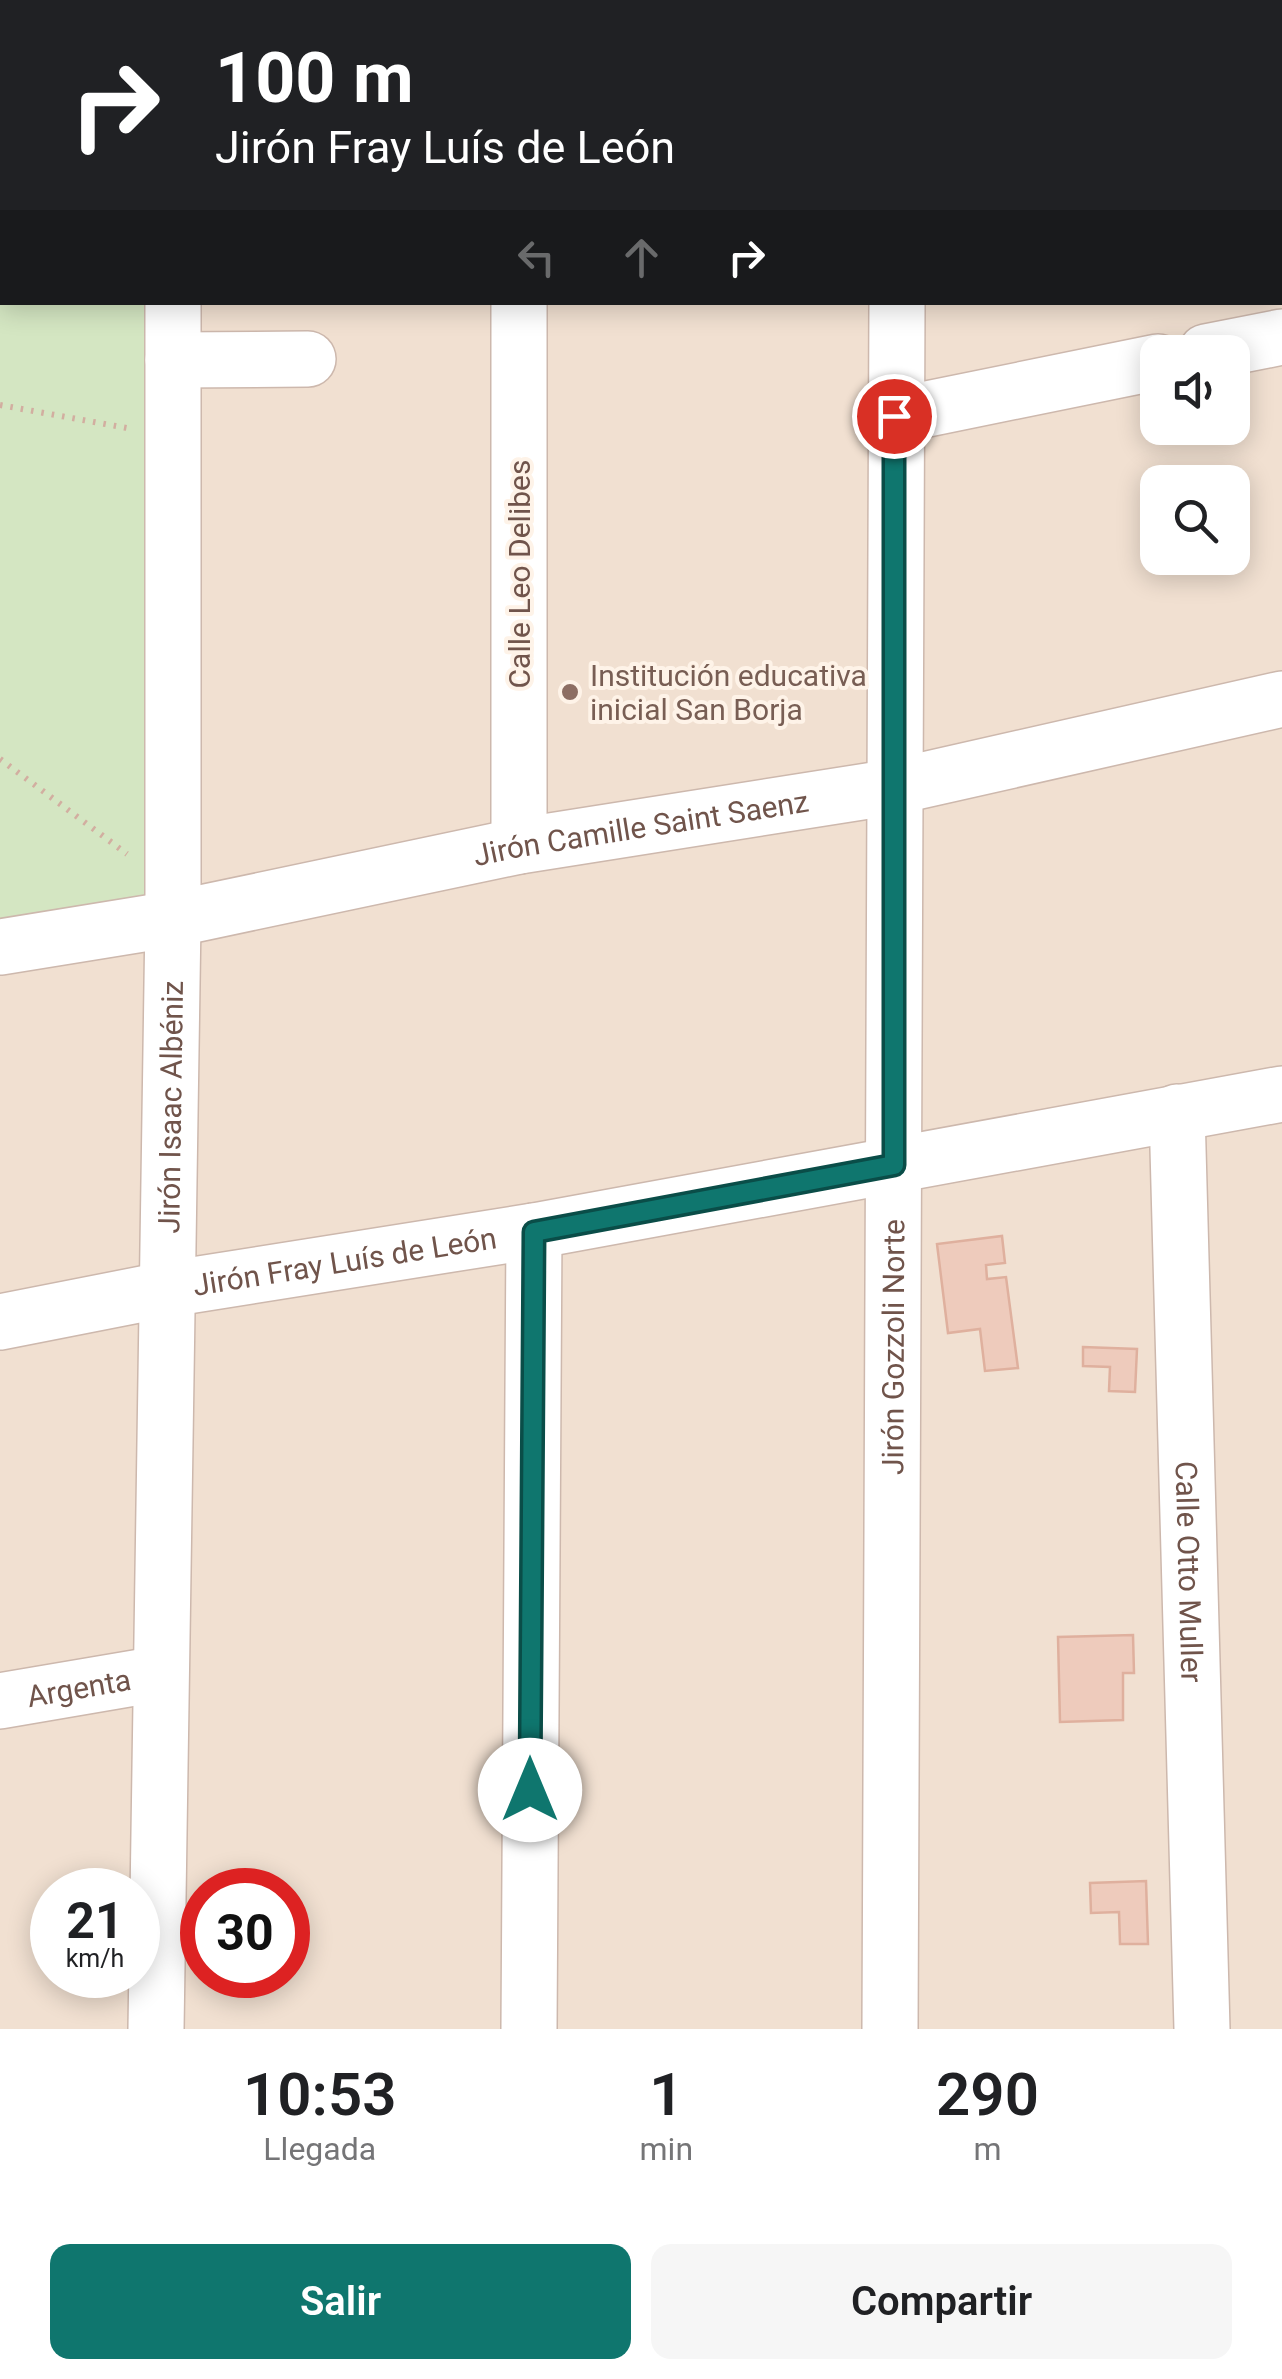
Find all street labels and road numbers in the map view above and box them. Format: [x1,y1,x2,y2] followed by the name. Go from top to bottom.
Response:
[502,460,537,688] street label: Calle Leo Delibes
[470,783,811,873] street label: Jirón Camille Saint Saenz
[151,980,190,1234] street label: Jirón Isaac Albéniz
[875,1219,911,1475] street label: Jirón Gozzoli Norte
[190,1220,499,1302] street label: Jirón Fray Luís de León
[1169,1460,1210,1683] street label: Calle Otto Muller
[24,1661,134,1714] street label: Argenta

